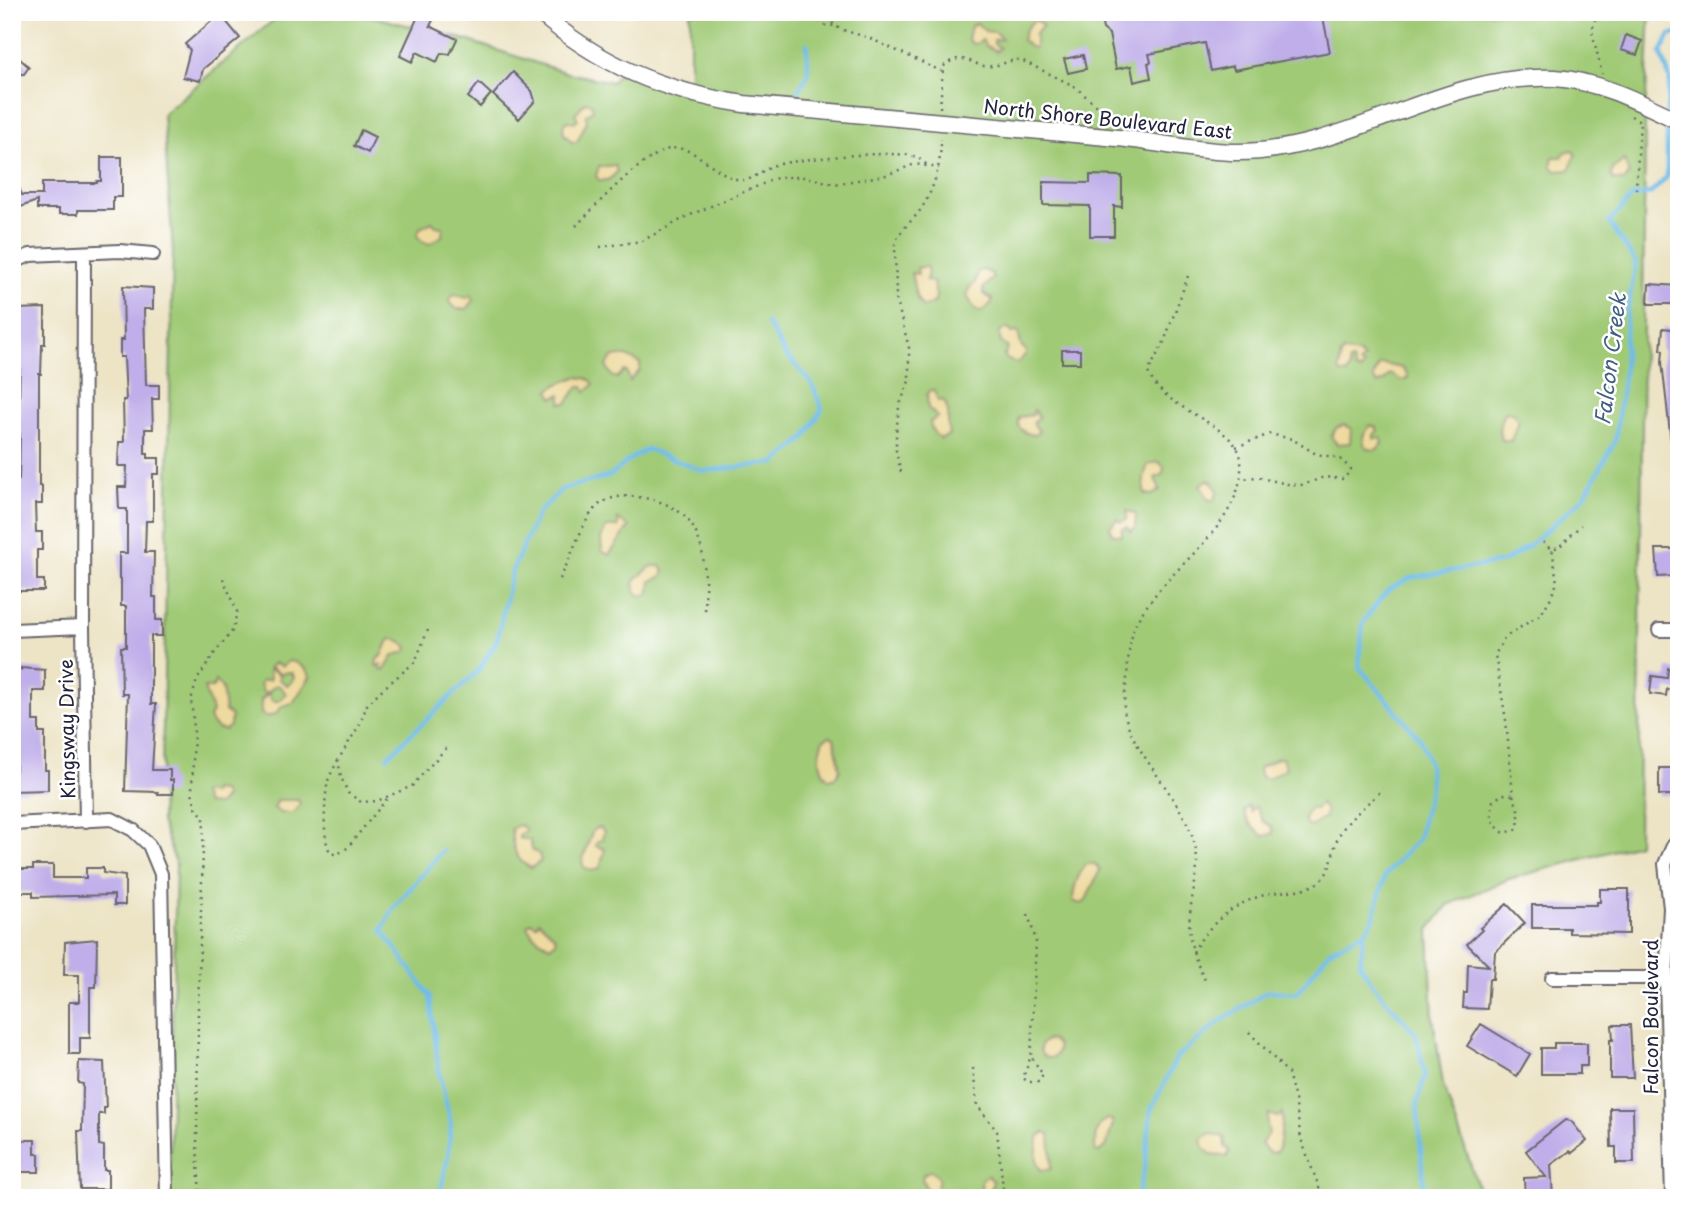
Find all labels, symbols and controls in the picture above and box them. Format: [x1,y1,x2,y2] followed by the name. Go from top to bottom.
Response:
[982,91,1234,145] street label: North Shore Boulevard East
[1585,290,1633,427] water label: Falcon Creek
[51,659,81,799] street label: Kingsway Drive
[1636,939,1664,1095] street label: Falcon Boulevard

